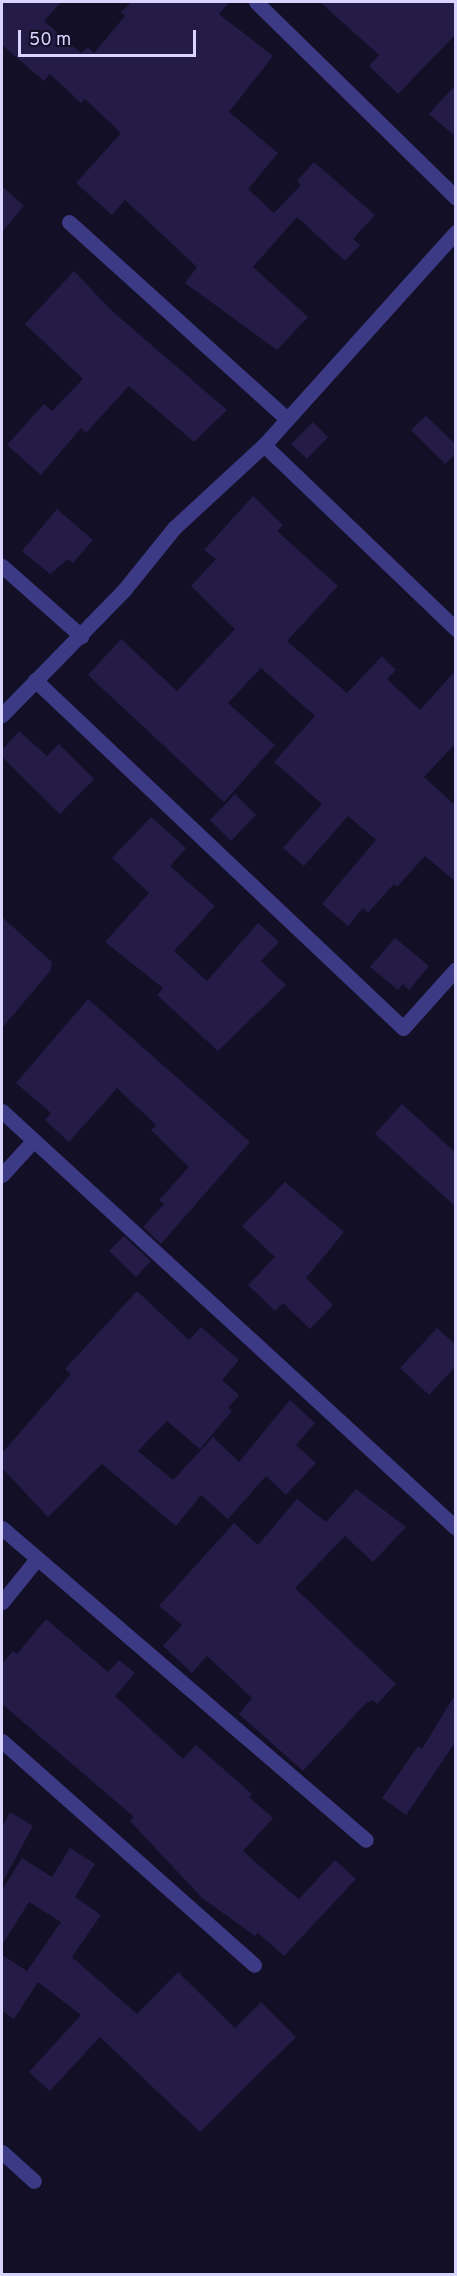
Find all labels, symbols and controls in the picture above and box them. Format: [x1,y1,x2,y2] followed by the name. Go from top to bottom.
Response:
[21,18,200,56] scale bar
[29,29,71,52] text: 50 m

